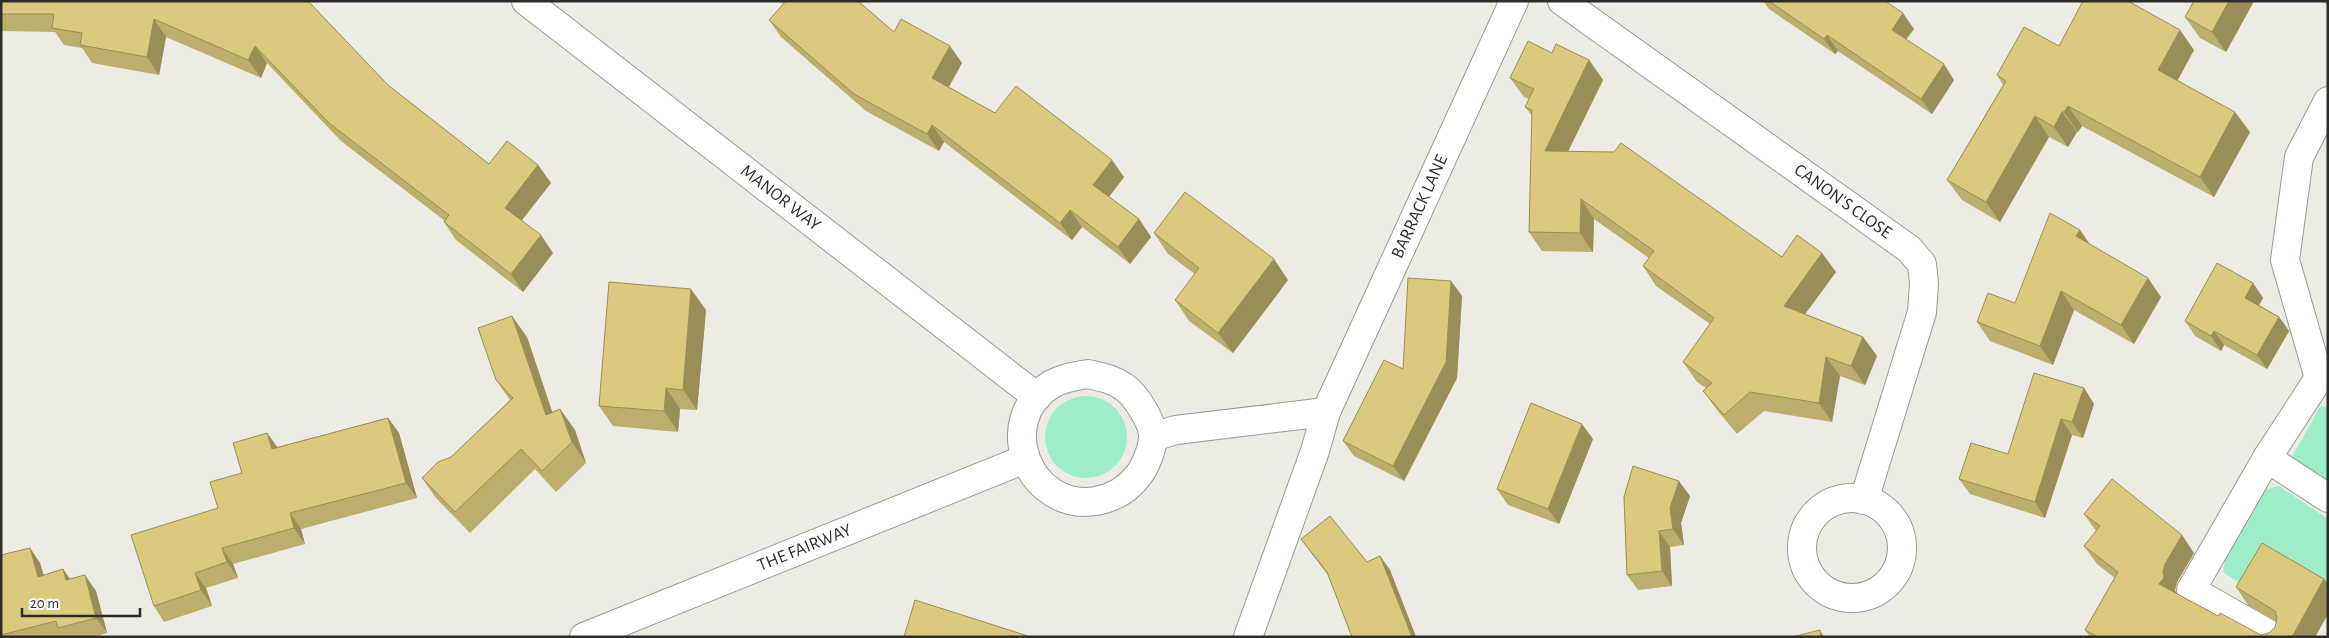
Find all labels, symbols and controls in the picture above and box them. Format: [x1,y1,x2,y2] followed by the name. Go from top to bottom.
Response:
[1389,152,1451,261] street label: BARRACK LANE
[1791,161,1895,243] street label: CANON'S CLOSE
[737,162,824,235] street label: MANOR WAY
[755,521,855,575] street label: THE FAIRWAY
[22,586,140,618] scale bar
[30,596,59,611] text: 20 m

